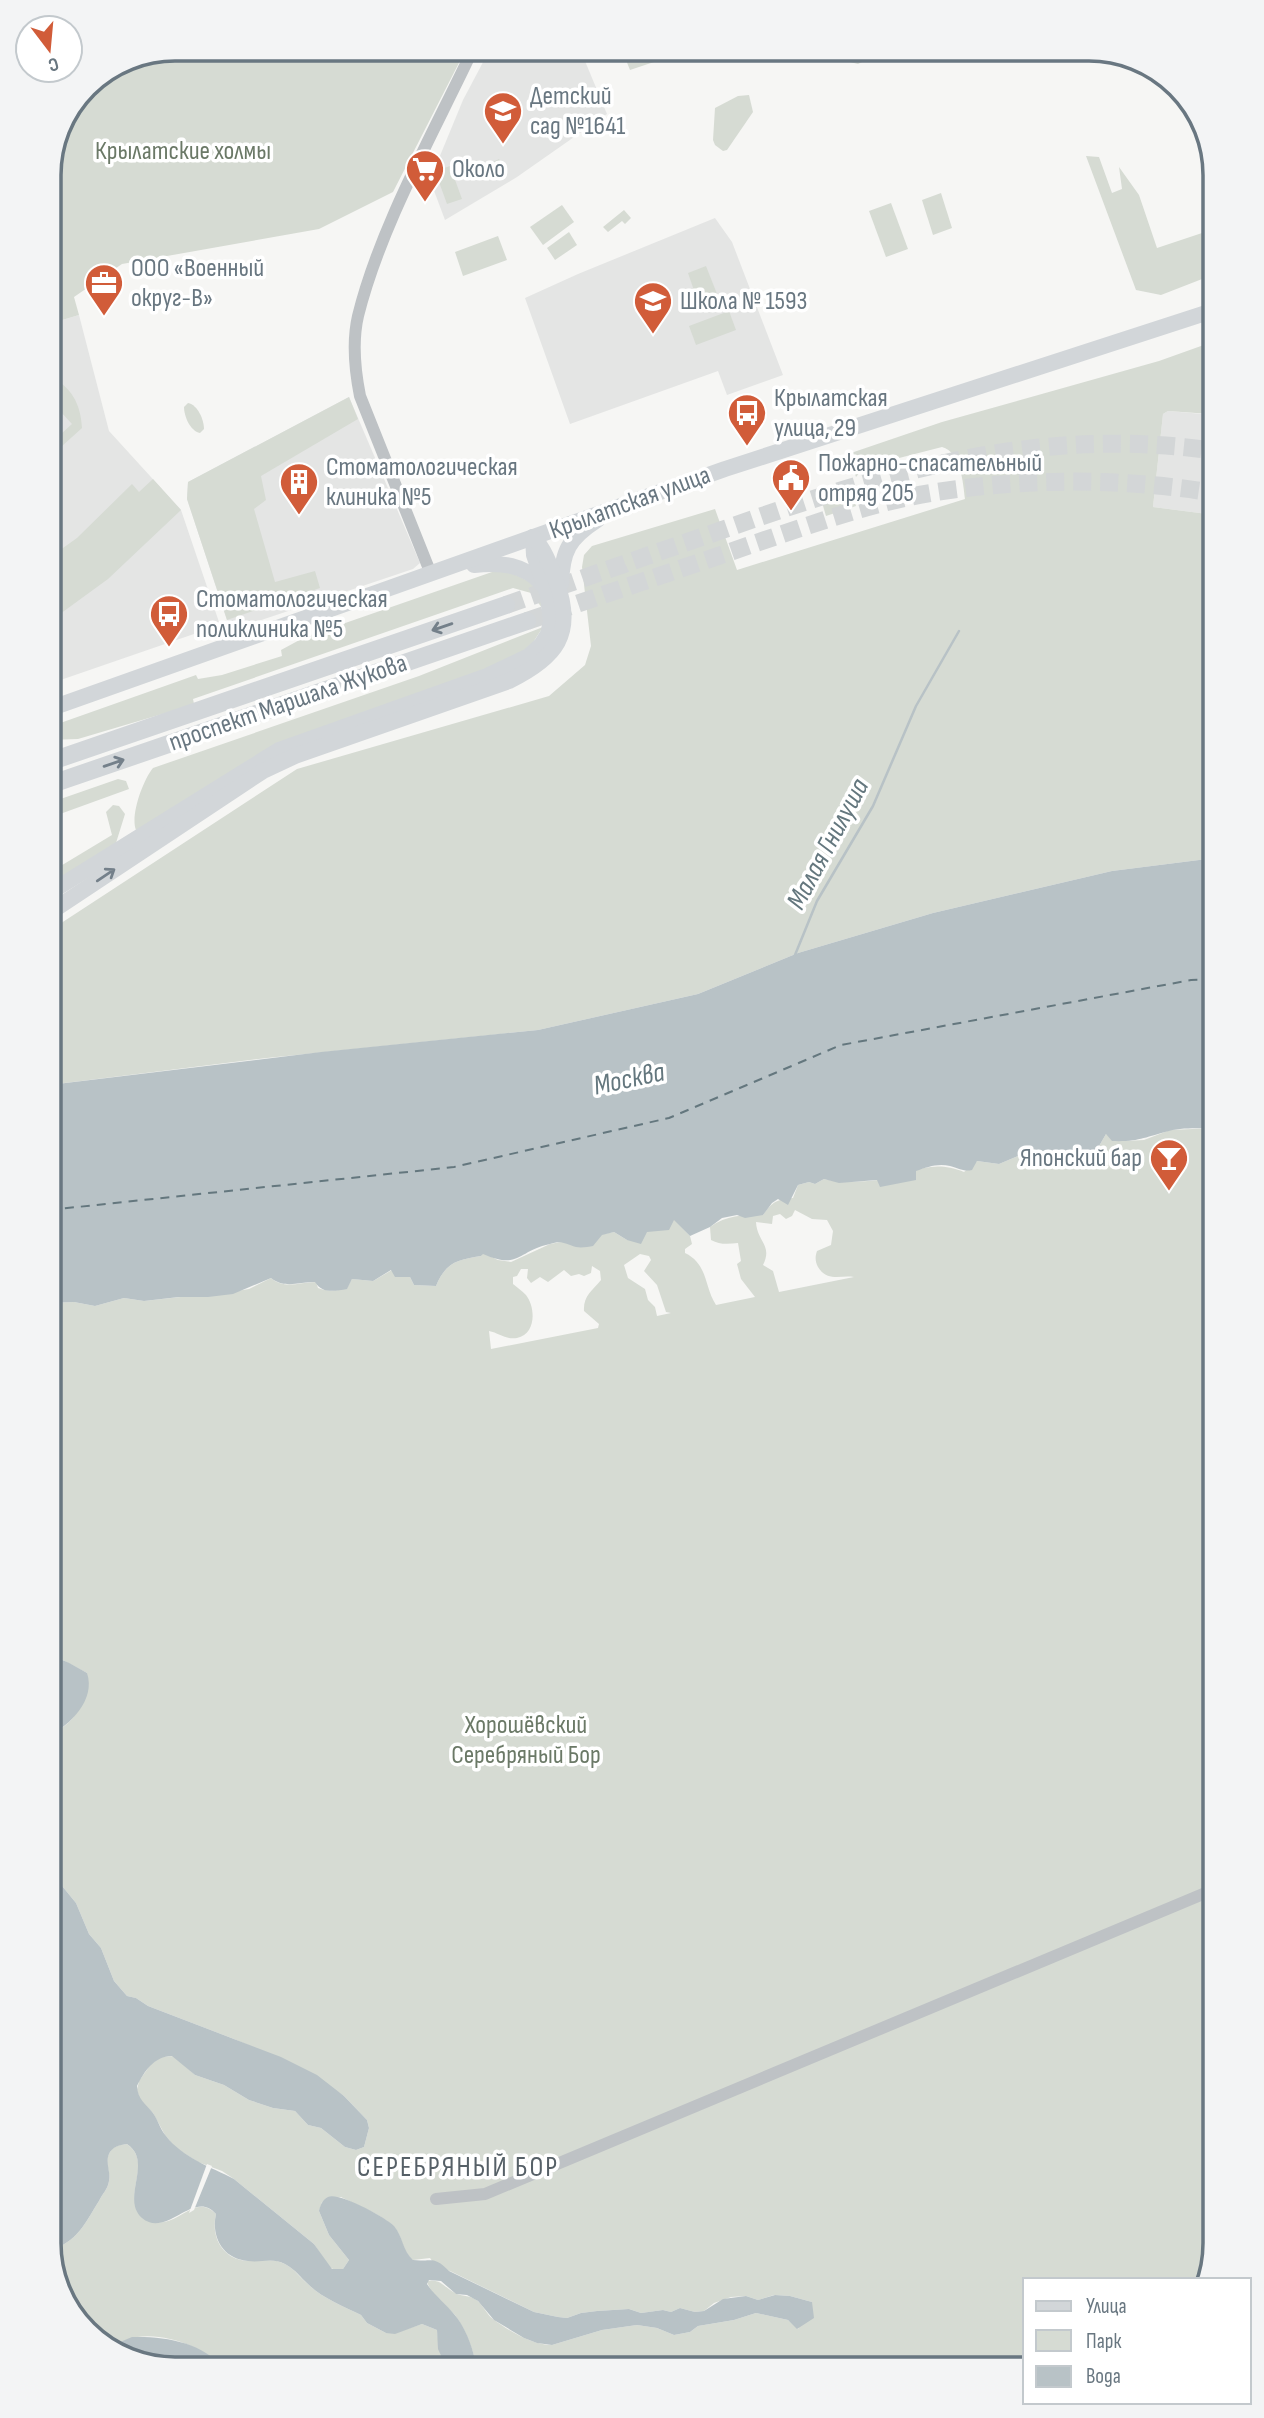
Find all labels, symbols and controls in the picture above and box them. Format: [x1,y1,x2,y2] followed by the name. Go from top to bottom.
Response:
[14,14,84,84] north arrow
[45,52,61,76] text: С
[530,81,625,142] place label: Детский сад №1641
[482,90,524,145] school or university icon: Детский сад №1641
[95,136,271,167] park label: Крылатские холмы
[404,148,446,203] supermarket icon: Около
[452,154,505,185] place label: Около
[131,253,264,314] place label: ООО «Военный округ-В»
[83,262,125,317] office icon: ООО «Военный округ-В»
[632,280,674,335] school or university icon: Школа № 1593
[680,286,807,317] place label: Школа № 1593
[774,383,888,444] place label: Крылатская улица, 29
[726,392,768,447] bus stop icon: Крылатская улица, 29
[818,448,1042,509] place label: Пожарно-спасательный отряд 205
[326,452,518,513] place label: Стоматологическая клиника №5
[770,457,812,512] public building icon: Пожарно-спасательный отряд 205
[545,460,715,546] street label: Крылатская улица
[278,461,320,516] building icon: Стоматологическая клиника №5
[196,584,388,645] place label: Стоматологическая поликлиника №5
[148,593,190,648] bus stop icon: Стоматологическая поликлиника №5
[431,622,453,634] one-way arrow
[165,648,411,758] street label: проспект Маршала Жукова
[102,756,124,768] one-way arrow
[780,772,877,915] water label: Малая Гнилуша
[96,868,115,882] one-way arrow
[590,1055,668,1103] water label: Москва
[1148,1137,1190,1192] bar icon: Японский бар
[1020,1143,1142,1174] place label: Японский бар
[451,1710,601,1771] park label: Хорошёвский Серебряный Бор
[357,2151,559,2184] district label: СЕРЕБРЯНЫЙ БОР
[1023,2278,1250,2404] legend
[1086,2294,1127,2319] text: Улица
[1086,2329,1121,2354] text: Парк
[1086,2364,1121,2389] text: Вода

